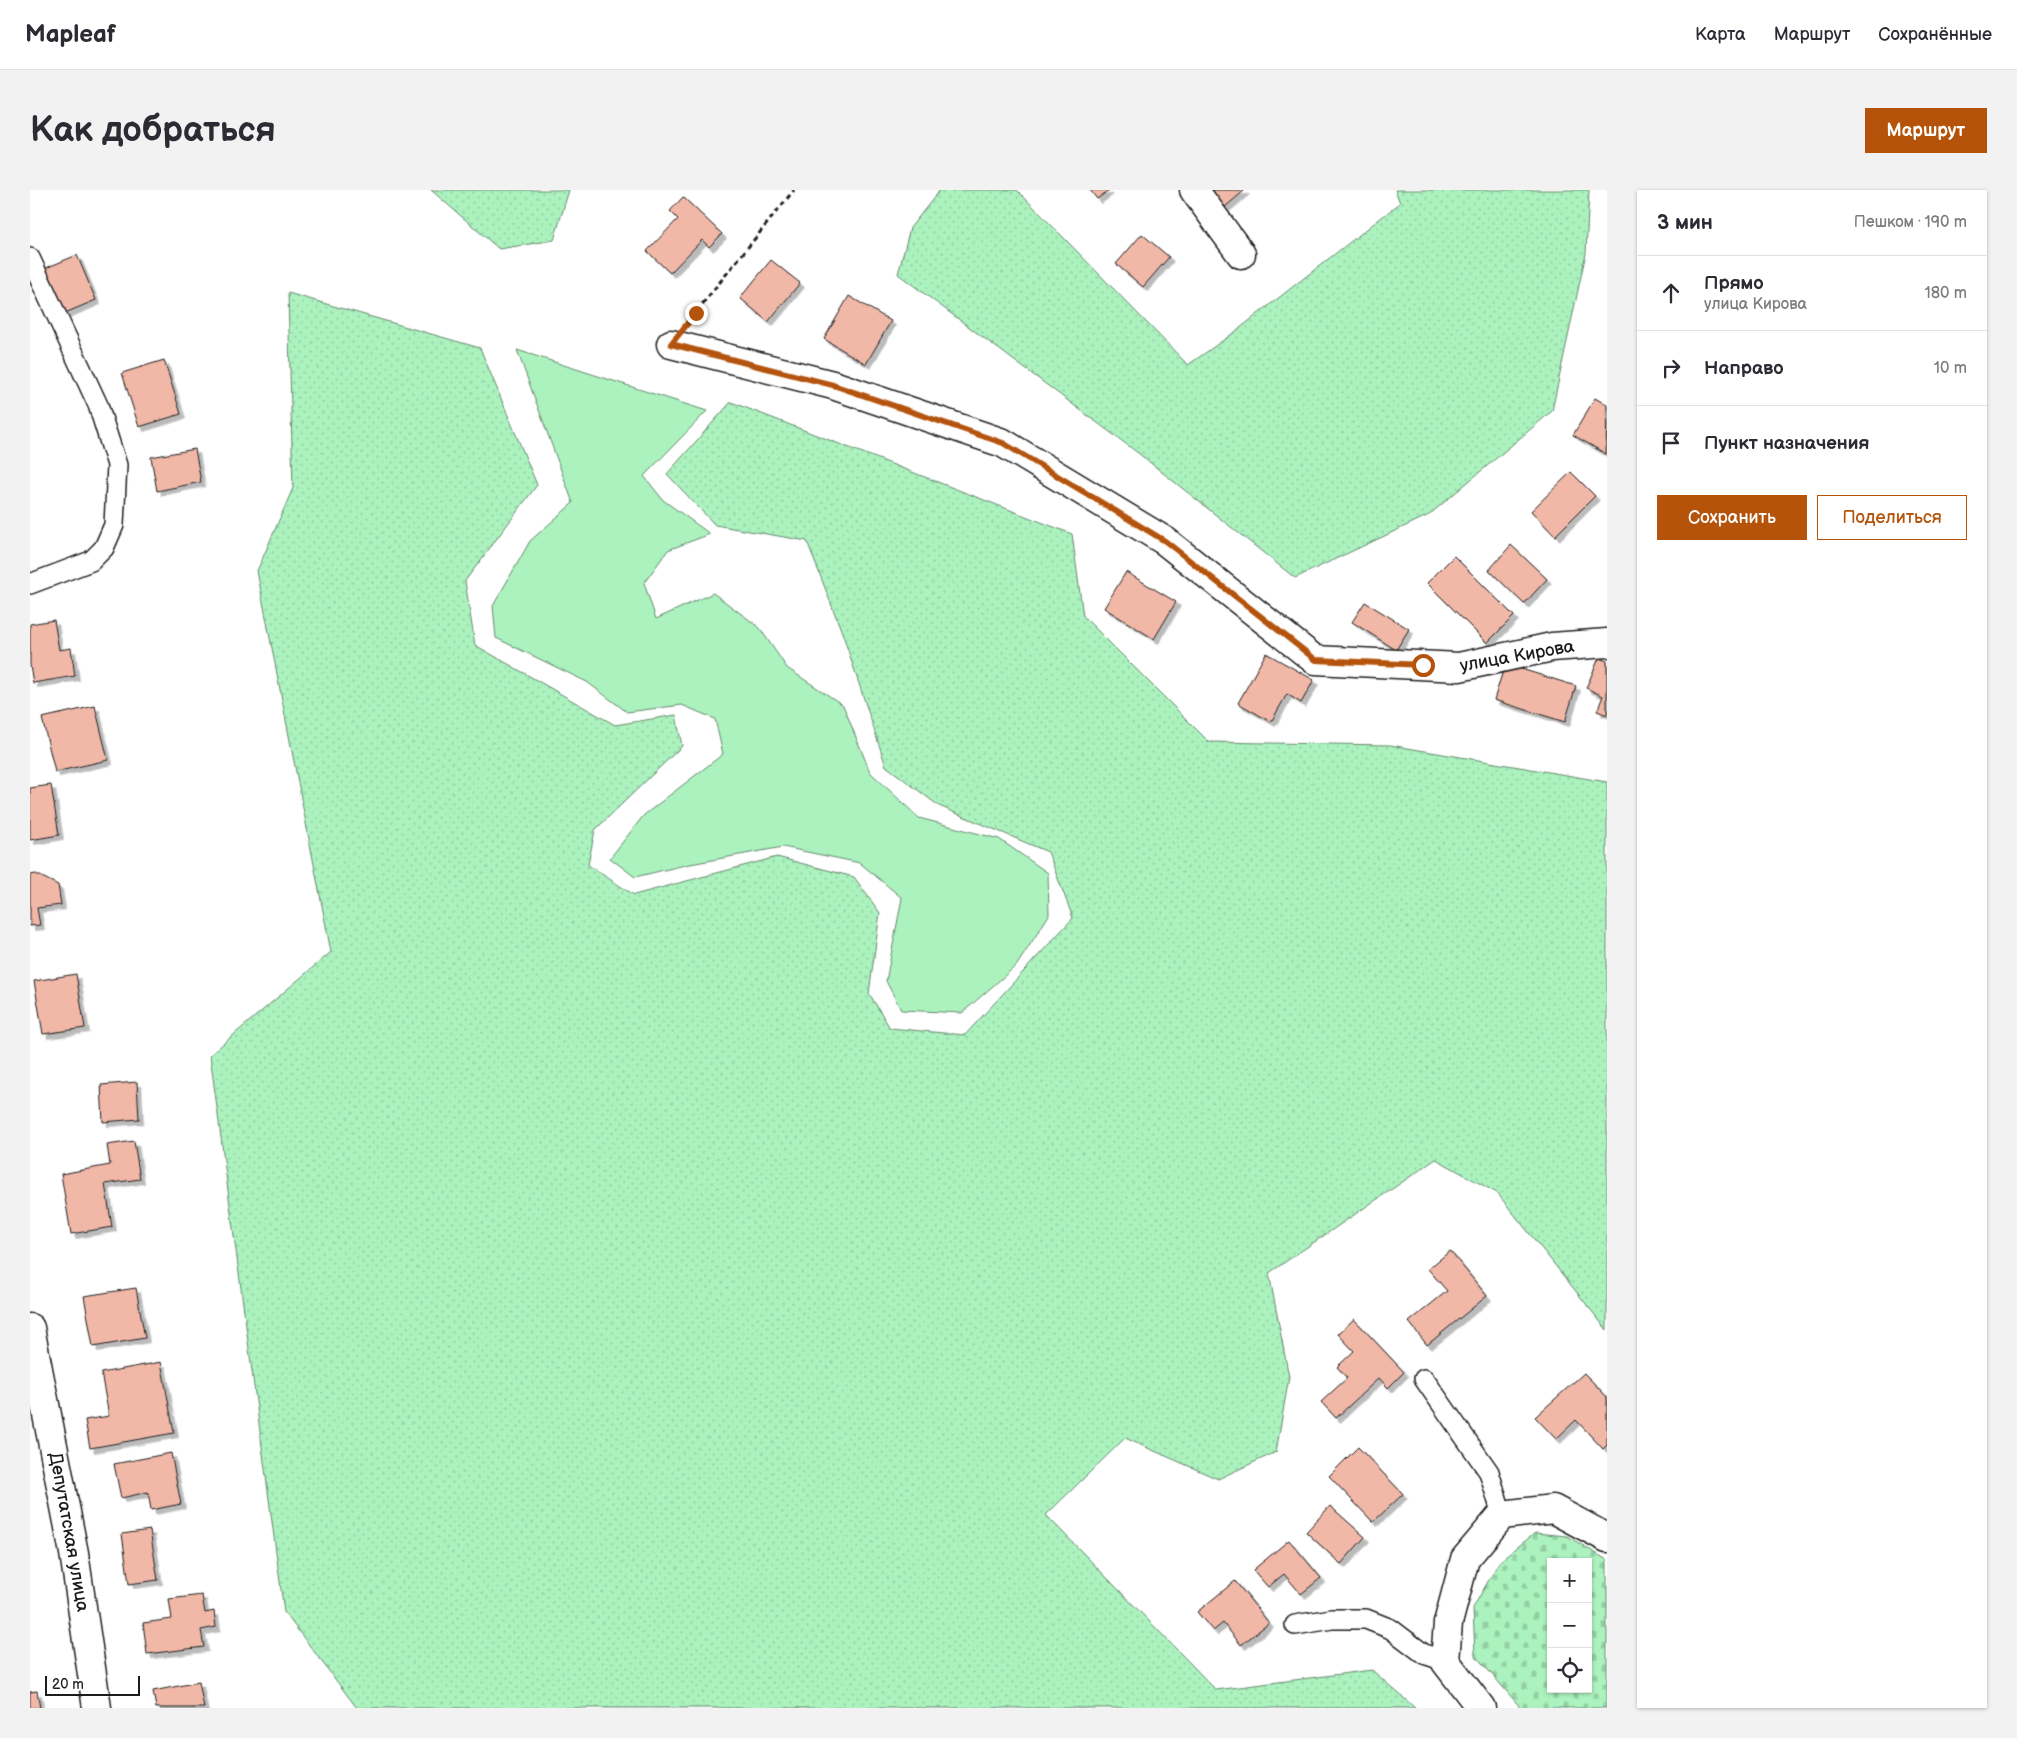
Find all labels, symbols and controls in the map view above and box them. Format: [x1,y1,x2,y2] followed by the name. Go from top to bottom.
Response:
[25,20,116,49] text: Mapleaf
[1695,24,1746,45] text: Карта
[1774,24,1850,45] text: Маршрут
[1878,24,1992,45] text: Сохранённые
[1865,108,1987,153] button: Маршрут
[30,109,276,152] text: Как добраться
[1657,210,1713,235] text: 3 мин
[1854,213,1967,232] text: Пешком · 190 m
[1704,272,1764,295] text: Прямо
[1657,279,1685,307] icon: ahead
[1925,284,1967,303] text: 180 m
[1704,295,1807,314] text: улица Кирова
[685,302,708,325] route end
[1657,354,1685,382] icon: right
[1704,357,1784,380] text: Направо
[1934,359,1967,378] text: 10 m
[1657,429,1685,457] icon: arrive
[1704,432,1869,455] text: Пункт назначения
[1657,495,1807,540] button: Сохранить
[1817,495,1967,540] button: Поделиться
[1458,636,1576,676] street label: улица Кирова
[1412,654,1435,677] route start
[45,1451,93,1614] street label: Депутатская улица
[1547,1558,1592,1693] map controls
[1547,1558,1592,1603] button: +
[1547,1603,1592,1648] button: −
[1547,1648,1592,1693] button: locate
[45,1673,140,1696] scale bar
[52,1676,84,1693] text: 20 m

